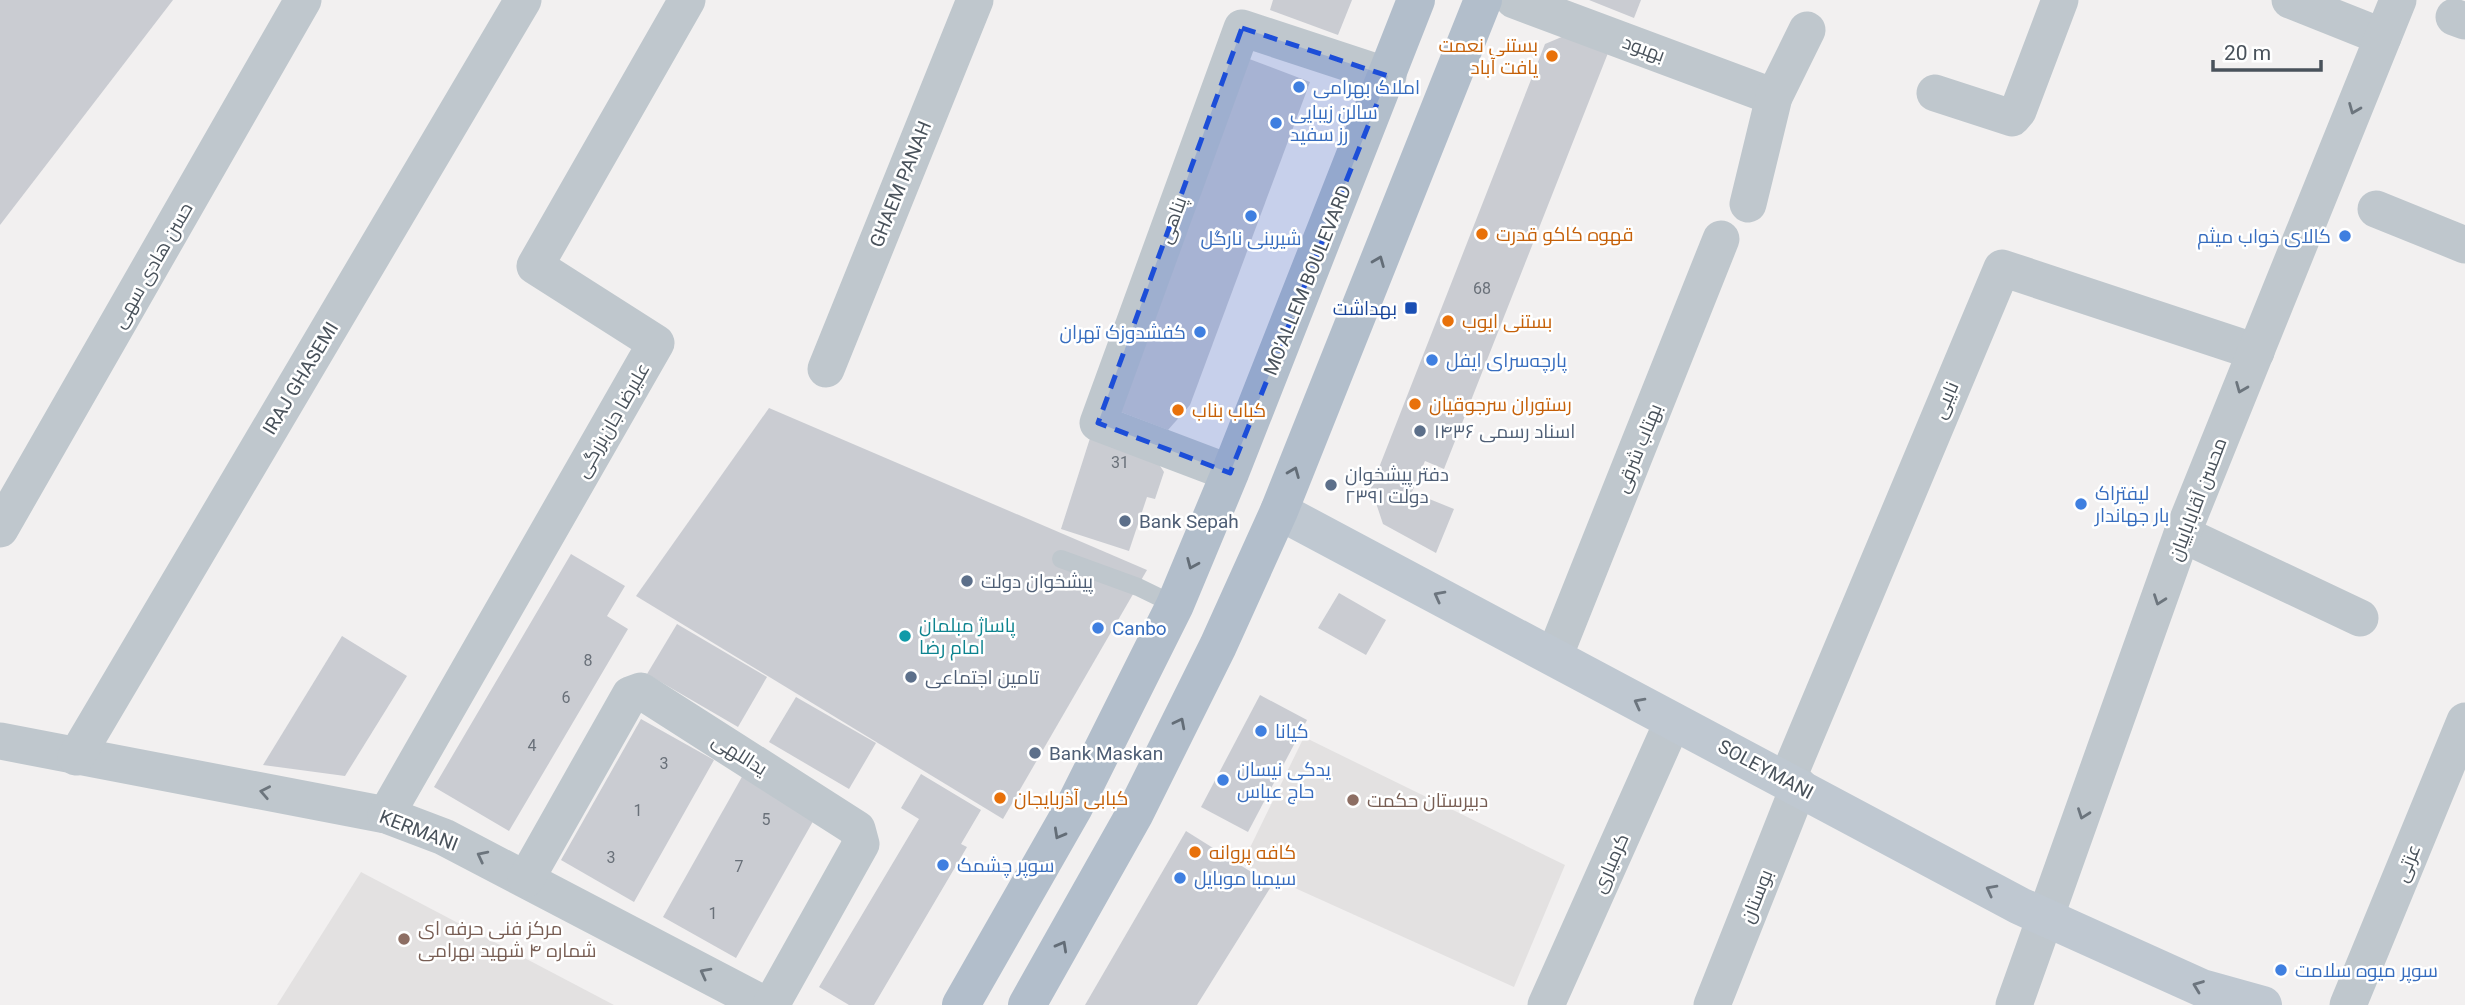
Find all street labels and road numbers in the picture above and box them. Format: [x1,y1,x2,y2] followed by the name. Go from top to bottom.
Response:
[1620,30,1668,67] street label: بهبود
[865,118,936,251] street label: GHAEM PANAH
[1259,182,1356,379] street label: MO'ALLEM BOULEVARD
[1153,194,1192,247] street label: پناهی
[107,198,198,332] street label: حسن هادی سهی
[258,318,343,439] street label: IRAJ GHASEMI
[570,359,655,482] street label: علیرضا جان‌بزرگی
[1927,378,1963,422] street label: نایبی
[1610,400,1667,496] street label: بهتاب شرقی
[2163,434,2232,564] street label: محسن آقاباباییان
[708,729,772,780] street label: یداللهی
[1714,735,1817,804] street label: SOLEYMANI
[376,805,461,856] street label: KERMANI
[1587,830,1634,897] street label: کرمیاری
[2390,841,2425,885] street label: عزتی
[1735,866,1778,926] street label: بوستان

